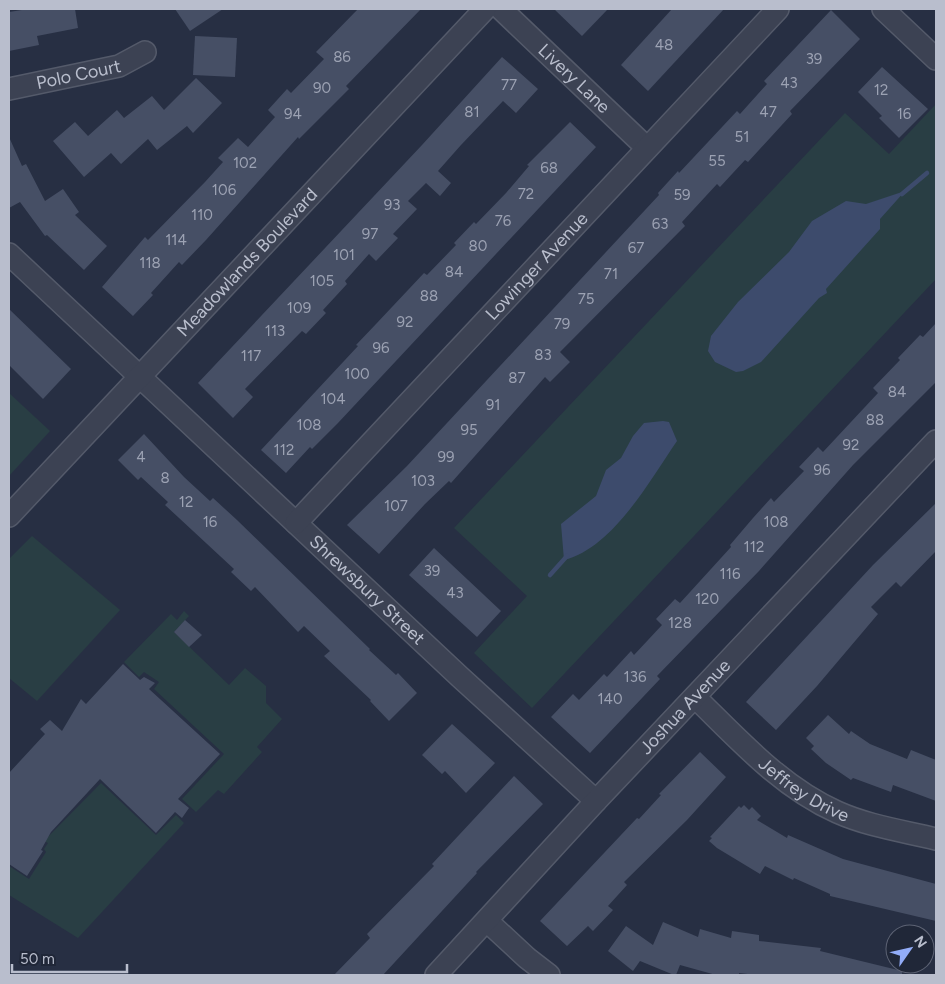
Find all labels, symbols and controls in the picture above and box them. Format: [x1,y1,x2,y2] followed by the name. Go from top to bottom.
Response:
[655,36,673,54] house number: 48
[534,39,615,118] street label: Livery Lane
[333,48,351,66] house number: 86
[806,50,822,68] house number: 39
[34,55,123,94] street label: Polo Court
[780,74,798,92] house number: 43
[501,76,517,94] house number: 77
[313,79,331,97] house number: 90
[874,81,888,99] house number: 12
[464,103,480,121] house number: 81
[759,103,777,121] house number: 47
[284,105,302,123] house number: 94
[897,105,912,123] house number: 16
[735,128,749,146] house number: 51
[708,152,726,170] house number: 55
[233,154,257,172] house number: 102
[540,159,558,177] house number: 68
[212,181,237,199] house number: 106
[172,183,322,341] street label: Meadowlands Boulevard
[518,185,534,203] house number: 72
[673,186,691,204] house number: 59
[384,196,400,214] house number: 93
[191,206,213,224] house number: 110
[481,208,593,325] street label: Lowinger Avenue
[495,212,512,230] house number: 76
[652,215,668,233] house number: 63
[362,225,378,243] house number: 97
[165,231,187,249] house number: 114
[469,237,487,255] house number: 80
[628,239,644,257] house number: 67
[333,246,355,264] house number: 101
[139,254,161,272] house number: 118
[445,263,463,281] house number: 84
[604,265,618,283] house number: 71
[310,272,334,290] house number: 105
[420,287,438,305] house number: 88
[578,290,594,308] house number: 75
[287,299,311,317] house number: 109
[397,313,413,331] house number: 92
[554,315,570,333] house number: 79
[265,322,285,340] house number: 113
[373,339,390,357] house number: 96
[534,346,552,364] house number: 83
[241,347,261,365] house number: 117
[344,365,370,383] house number: 100
[508,369,526,387] house number: 87
[888,383,906,401] house number: 84
[320,390,346,408] house number: 104
[486,396,500,414] house number: 91
[866,411,884,429] house number: 88
[296,416,322,434] house number: 108
[460,421,478,439] house number: 95
[843,436,859,454] house number: 92
[274,441,294,459] house number: 112
[136,448,146,466] house number: 4
[438,448,454,466] house number: 99
[814,461,831,479] house number: 96
[160,469,170,487] house number: 8
[411,472,435,490] house number: 103
[179,493,193,511] house number: 12
[384,497,408,515] house number: 107
[203,513,218,531] house number: 16
[763,513,789,531] house number: 108
[305,530,430,649] street label: Shrewsbury Street
[744,538,764,556] house number: 112
[424,562,440,580] house number: 39
[720,565,741,583] house number: 116
[446,584,464,602] house number: 43
[695,590,719,608] house number: 120
[668,614,692,632] house number: 128
[635,654,735,759] street label: Joshua Avenue
[624,668,647,686] house number: 136
[597,690,623,708] house number: 140
[754,753,852,827] street label: Jeffrey Drive
[885,924,935,974] north arrow
[910,933,930,951] text: N
[12,942,128,974] scale bar
[20,950,55,968] text: 50 m

